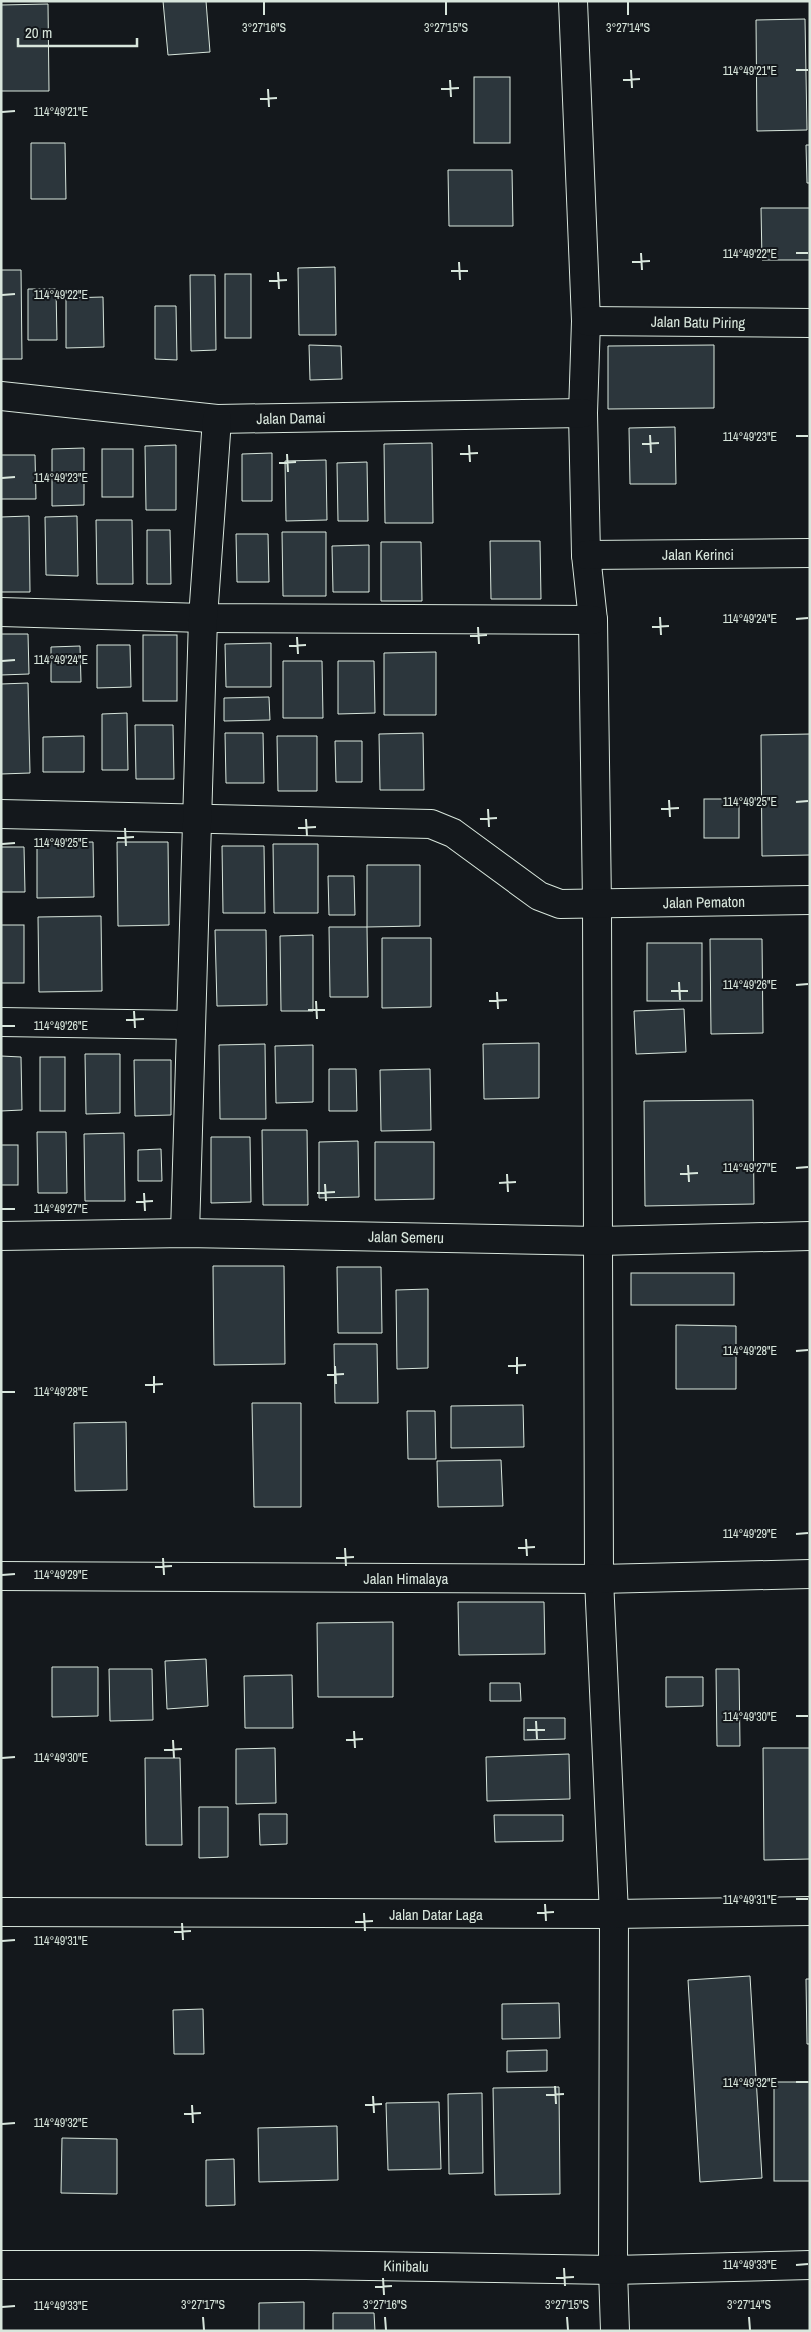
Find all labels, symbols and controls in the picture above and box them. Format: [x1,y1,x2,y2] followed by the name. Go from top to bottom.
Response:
[18,15,136,47] scale bar
[242,20,286,36] text: 3°27'16"S
[424,20,468,36] text: 3°27'15"S
[606,20,650,36] text: 3°27'14"S
[25,22,52,43] text: 20 m
[723,63,777,79] text: 114°49'21"E
[34,104,88,120] text: 114°49'21"E
[723,246,777,262] text: 114°49'22"E
[34,287,88,303] text: 114°49'22"E
[651,311,746,333] street label: Jalan Batu Piring
[256,407,326,429] street label: Jalan Damai
[723,429,777,445] text: 114°49'23"E
[34,470,88,486] text: 114°49'23"E
[662,544,734,565] street label: Jalan Kerinci
[723,611,777,627] text: 114°49'24"E
[34,652,88,668] text: 114°49'24"E
[723,794,777,810] text: 114°49'25"E
[34,835,88,851] text: 114°49'25"E
[663,891,745,913] street label: Jalan Pematon
[723,977,777,993] text: 114°49'26"E
[34,1018,88,1034] text: 114°49'26"E
[723,1160,777,1176] text: 114°49'27"E
[34,1201,88,1217] text: 114°49'27"E
[368,1226,444,1248] street label: Jalan Semeru
[723,1343,777,1359] text: 114°49'28"E
[34,1384,88,1400] text: 114°49'28"E
[723,1526,777,1542] text: 114°49'29"E
[34,1567,88,1583] text: 114°49'29"E
[364,1568,449,1589] street label: Jalan Himalaya
[723,1709,777,1725] text: 114°49'30"E
[34,1750,88,1766] text: 114°49'30"E
[723,1892,777,1908] text: 114°49'31"E
[389,1904,483,1925] street label: Jalan Datar Laga
[34,1933,88,1949] text: 114°49'31"E
[723,2075,777,2091] text: 114°49'32"E
[34,2115,88,2131] text: 114°49'32"E
[383,2255,429,2277] street label: Kinibalu
[723,2257,777,2273] text: 114°49'33"E
[181,2297,225,2313] text: 3°27'17"S
[363,2297,407,2313] text: 3°27'16"S
[545,2297,589,2313] text: 3°27'15"S
[727,2297,771,2313] text: 3°27'14"S
[34,2298,88,2314] text: 114°49'33"E

